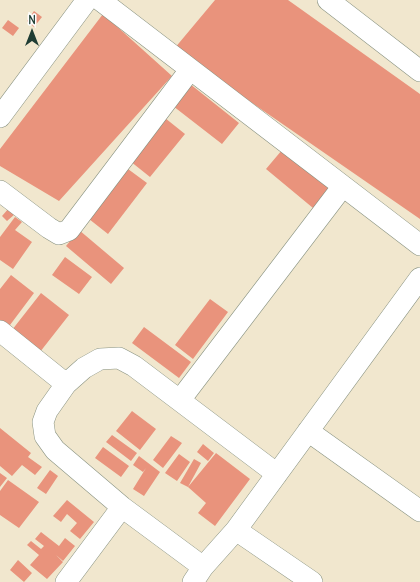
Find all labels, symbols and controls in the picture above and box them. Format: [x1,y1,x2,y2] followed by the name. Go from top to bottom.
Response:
[12,12,52,52] north arrow
[28,13,36,27] text: N

